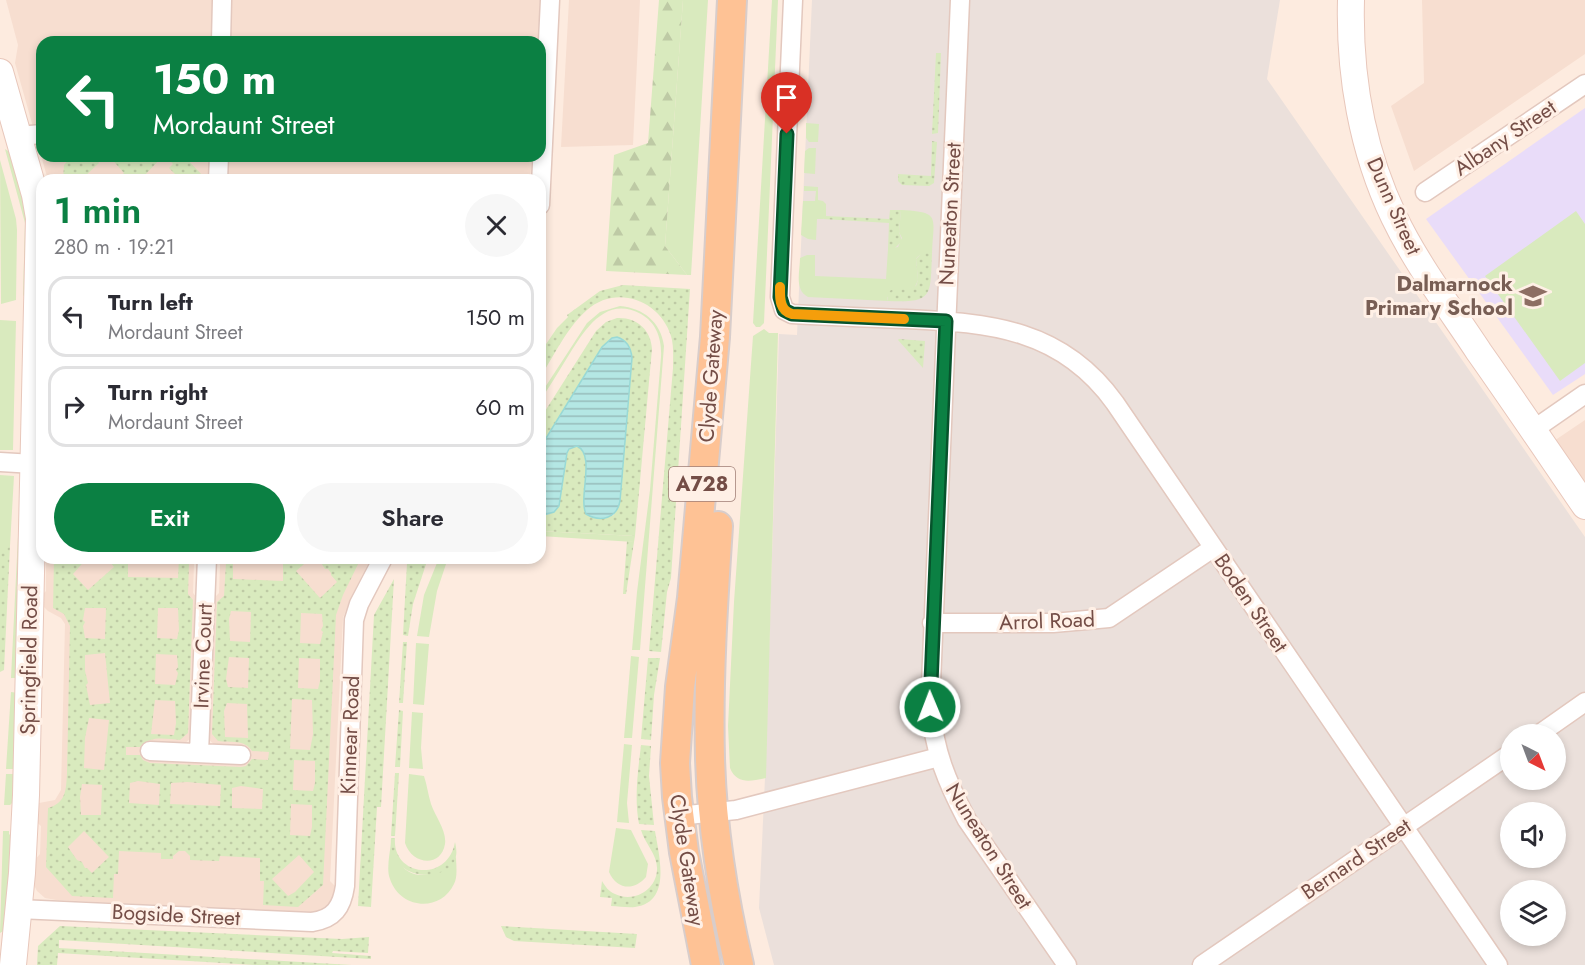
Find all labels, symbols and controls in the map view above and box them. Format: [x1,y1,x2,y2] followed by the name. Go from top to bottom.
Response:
[153,49,276,110] text: 150 m
[54,60,132,138] icon: left
[761,72,812,134] pin
[770,81,803,114] icon: arrive
[1448,93,1562,183] street label: Albany Street
[153,105,335,144] text: Mordaunt Street
[931,142,969,286] street label: Nuneaton Street
[1359,153,1429,259] street label: Dunn Street
[54,184,141,236] text: 1 min
[465,194,528,257] button: close
[54,233,175,262] text: 280 m · 19:21
[1365,269,1513,323] place label: Dalmarnock Primary School
[1518,281,1548,311] school or university icon: Dalmarnock Primary School
[108,286,193,318] text: Turn left
[57,300,90,333] icon: left
[466,301,525,333] text: 150 m
[691,308,731,443] street label: Clyde Gateway
[108,318,243,347] text: Mordaunt Street
[108,376,208,408] text: Turn right
[57,390,90,423] icon: right
[475,391,525,423] text: 60 m
[108,408,243,437] text: Mordaunt Street
[669,467,735,501] road number: A728
[54,483,285,552] button: Exit
[297,483,528,552] button: Share
[1207,548,1295,658] street label: Boden Street
[13,585,45,735] street label: Springfield Road
[186,603,220,709] street label: Irvine Court
[999,604,1095,638] street label: Arrol Road
[333,675,367,795] street label: Kinnear Road
[898,675,962,739] position arrow
[1500,724,1566,790] north arrow
[1500,724,1566,946] map controls
[938,777,1040,915] street label: Nuneaton Street
[662,792,712,929] street label: Clyde Gateway
[1500,802,1566,868] button: sound
[1295,811,1417,907] street label: Bernard Street
[1500,880,1566,946] button: layers
[111,897,241,933] street label: Bogside Street

